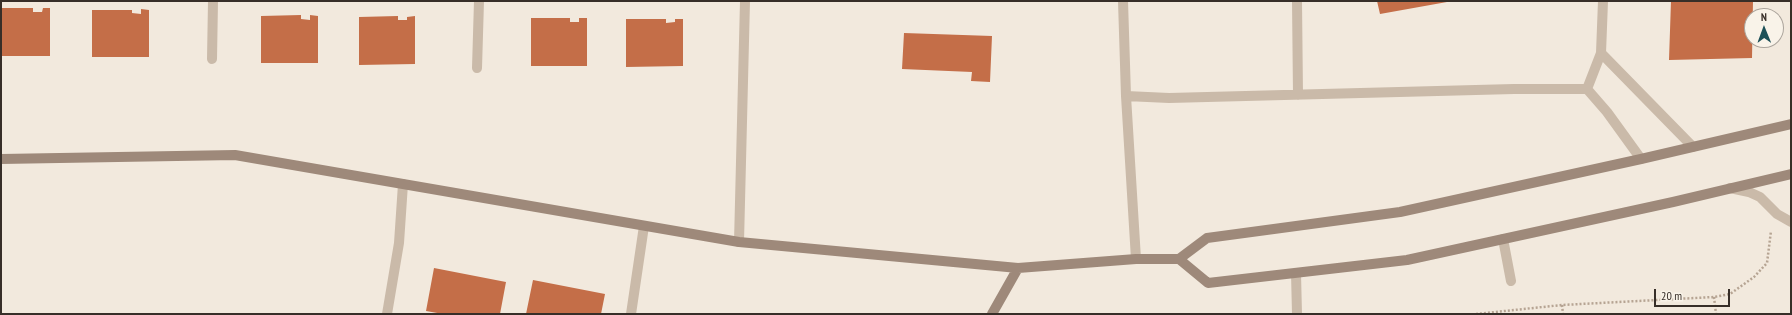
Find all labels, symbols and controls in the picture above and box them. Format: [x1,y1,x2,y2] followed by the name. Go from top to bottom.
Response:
[1744,8,1784,48] north arrow
[1761,10,1767,24] text: N
[1656,281,1732,307] scale bar
[1661,288,1682,303] text: 20 m

